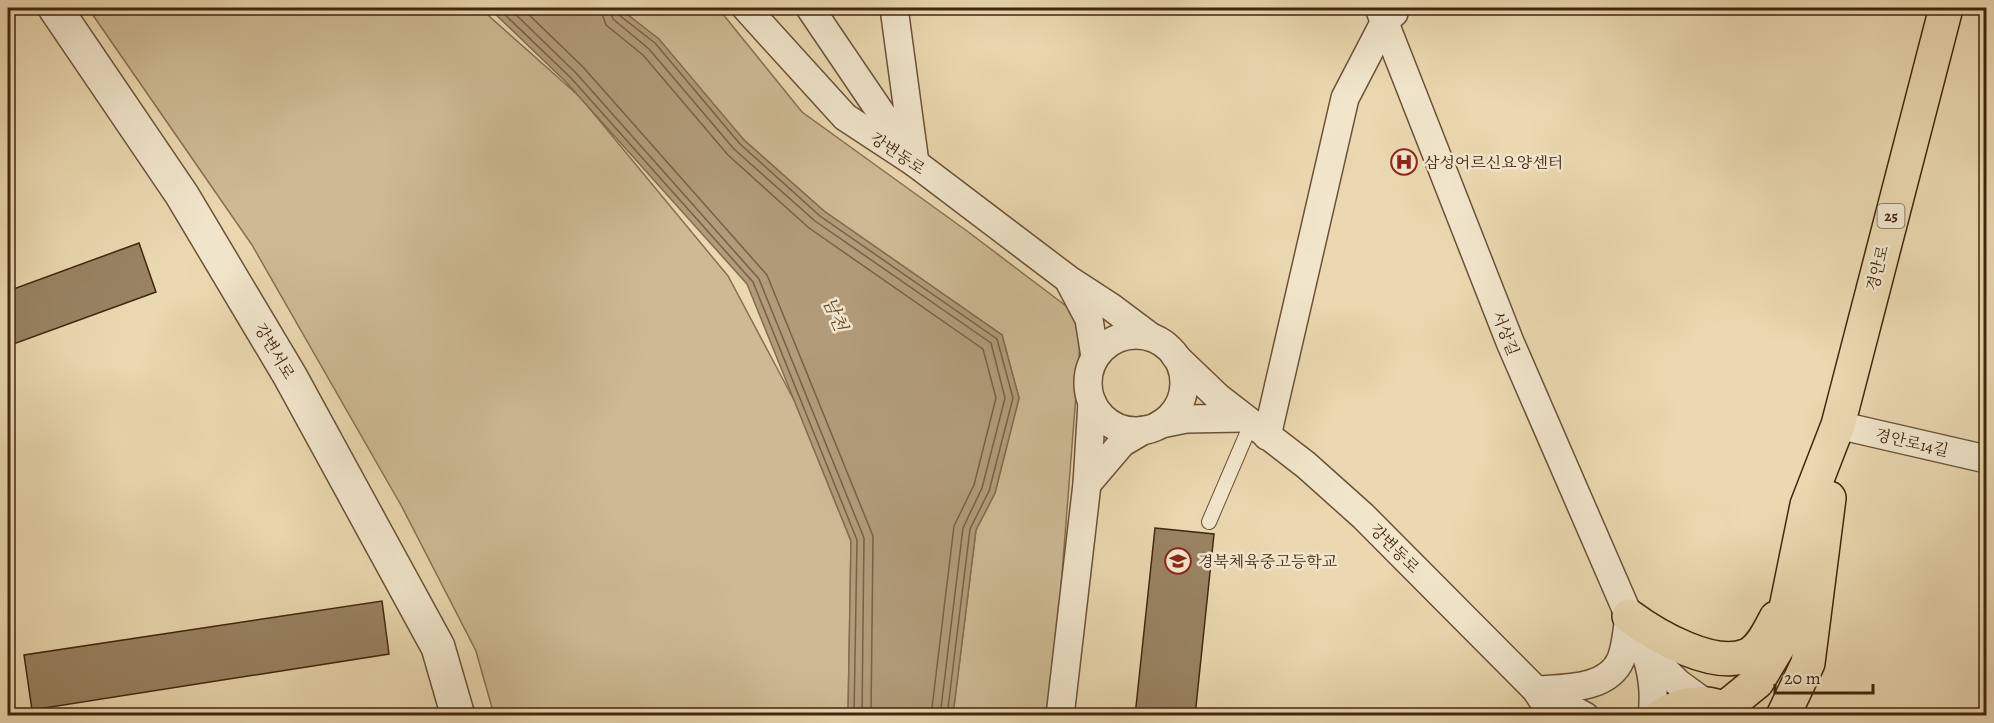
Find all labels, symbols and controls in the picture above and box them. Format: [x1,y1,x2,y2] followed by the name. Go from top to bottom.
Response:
[866,127,930,181] street label: 강변동로
[1389,147,1419,177] hospital icon: 삼성어르신요양센터
[1424,152,1563,174] place label: 삼성어르신요양센터
[1878,204,1904,228] road number: 25
[1862,243,1894,293] street label: 경안로
[817,293,853,336] water label: 남천
[1486,308,1524,359] street label: 서상길
[249,319,300,384] street label: 강변서로
[1873,424,1951,462] street label: 경안로14길
[1365,519,1424,579] street label: 강변동로
[1163,546,1193,576] school or university icon: 경북체육중고등학교
[1198,551,1337,573] place label: 경북체육중고등학교
[1775,657,1872,695] scale bar
[1784,666,1821,690] text: 20 m

